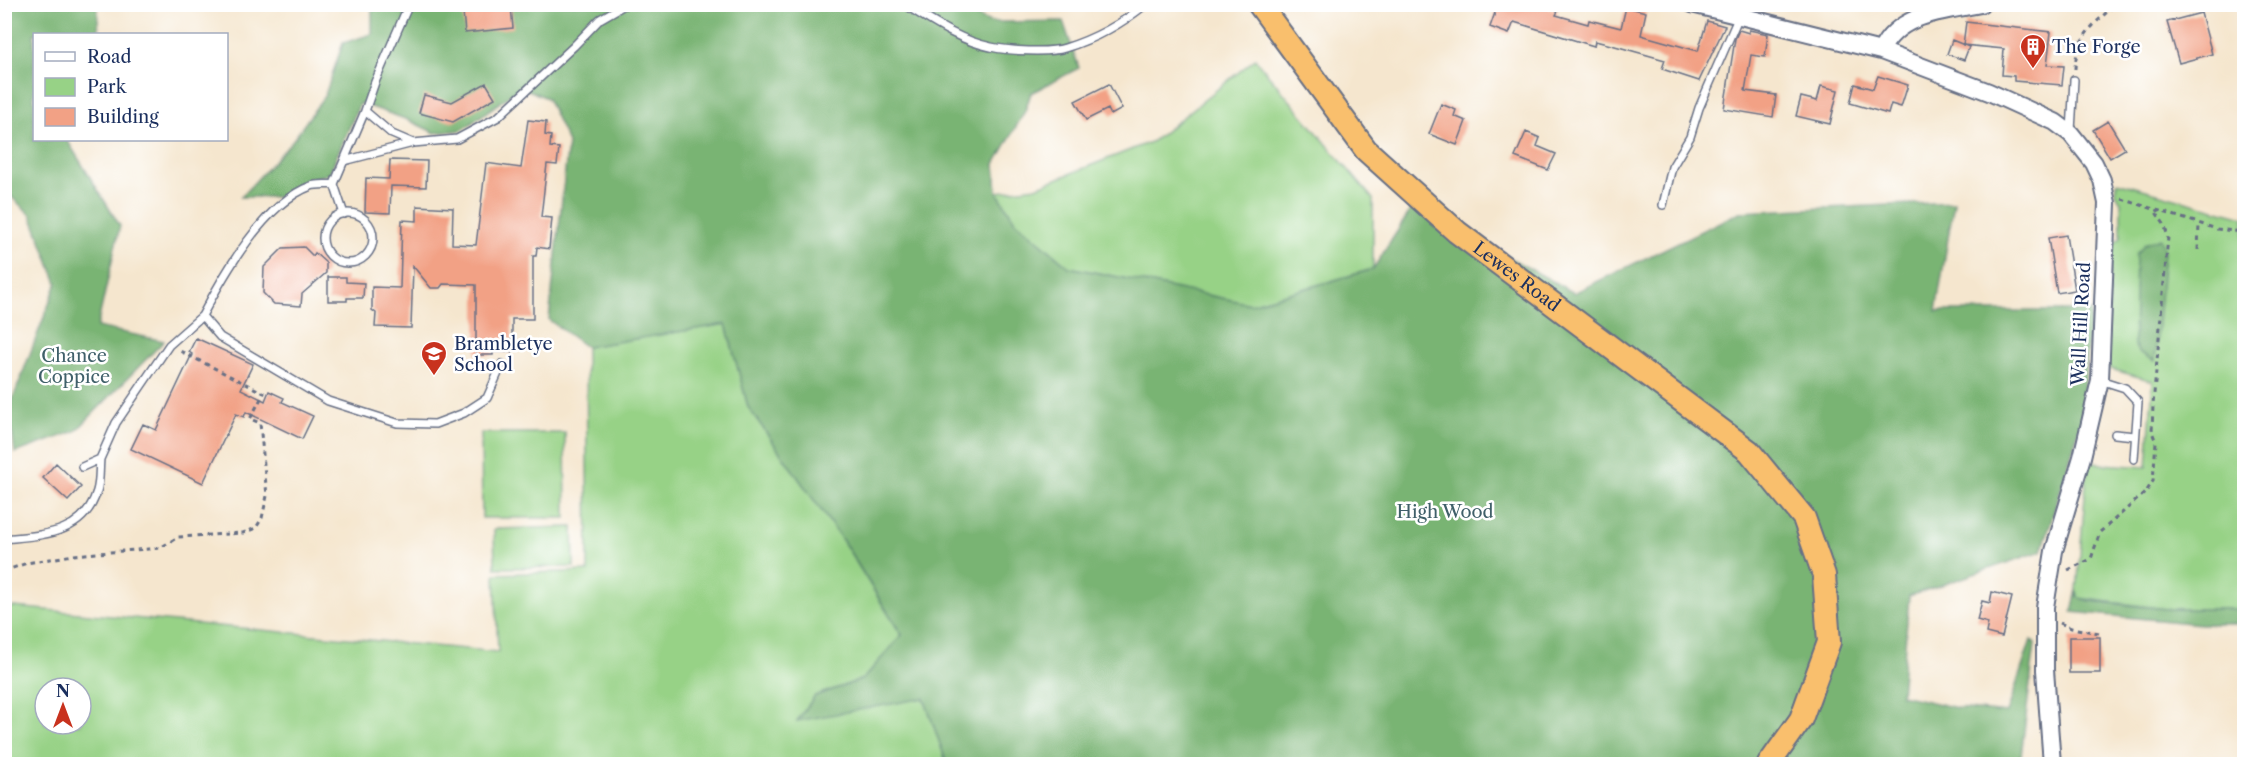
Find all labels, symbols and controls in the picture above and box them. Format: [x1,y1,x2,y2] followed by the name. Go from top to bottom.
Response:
[2018,32,2048,70] building icon: The Forge
[33,33,228,141] legend
[2052,36,2141,58] place label: The Forge
[87,46,132,68] text: Road
[87,76,128,98] text: Park
[87,106,159,128] text: Building
[1469,237,1565,317] street label: Lewes Road
[2067,261,2095,387] street label: Wall Hill Road
[454,333,553,376] place label: Brambletye School
[419,339,449,377] school or university icon: Brambletye School
[38,345,110,388] park label: Chance Coppice
[1396,501,1494,523] park label: High Wood
[33,676,93,736] north arrow
[56,681,70,701] text: N

